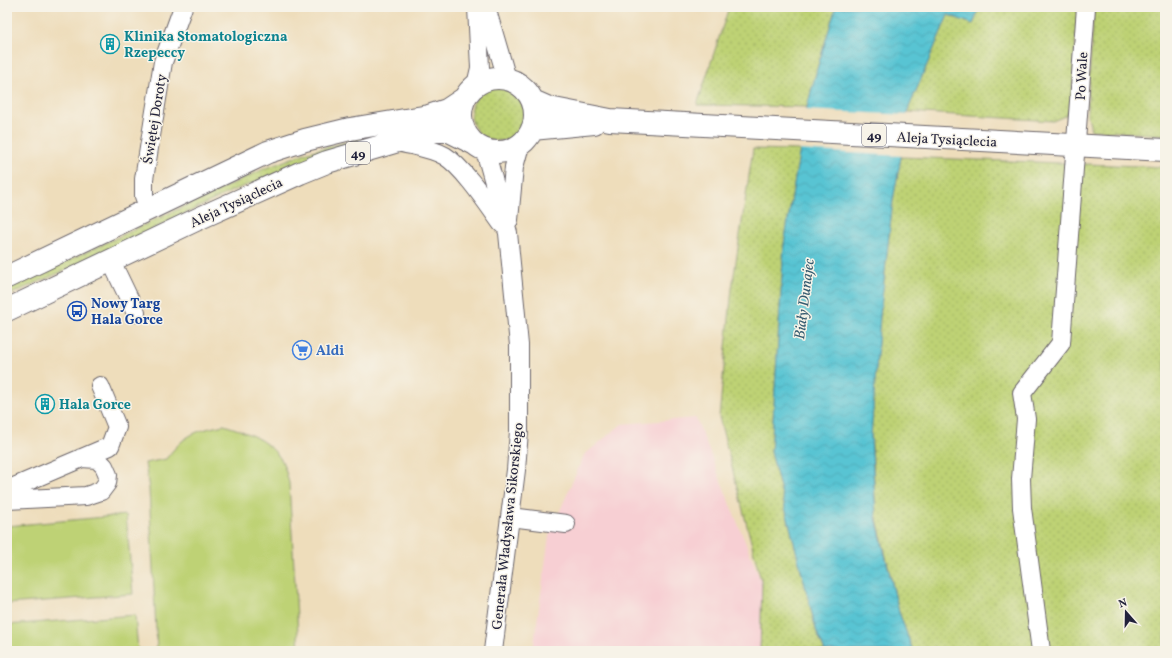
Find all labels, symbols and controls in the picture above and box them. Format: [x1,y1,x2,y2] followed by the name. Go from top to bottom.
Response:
[124,28,288,63] place label: Klinika Stomatologiczna Rzepeccy
[99,33,121,55] building icon: Klinika Stomatologiczna Rzepeccy
[1072,51,1093,101] street label: Po Wale
[138,72,172,166] street label: Świętej Doroty
[862,124,886,146] road number: 49
[896,128,998,153] street label: Aleja Tysiąclecia
[346,142,370,164] road number: 49
[187,174,286,233] street label: Aleja Tysiąclecia
[790,257,821,341] water label: Biały Dunajec
[91,295,163,330] place label: Nowy Targ Hala Gorce
[66,300,88,322] bus stop icon: Nowy Targ Hala Gorce
[291,339,313,361] supermarket icon: Aldi
[316,342,344,361] place label: Aldi
[34,393,56,415] building icon: Hala Gorce
[59,396,131,415] place label: Hala Gorce
[488,422,529,631] street label: Generała Władysława Sikorskiego
[1106,592,1146,632] north arrow
[1117,596,1129,612] text: N

